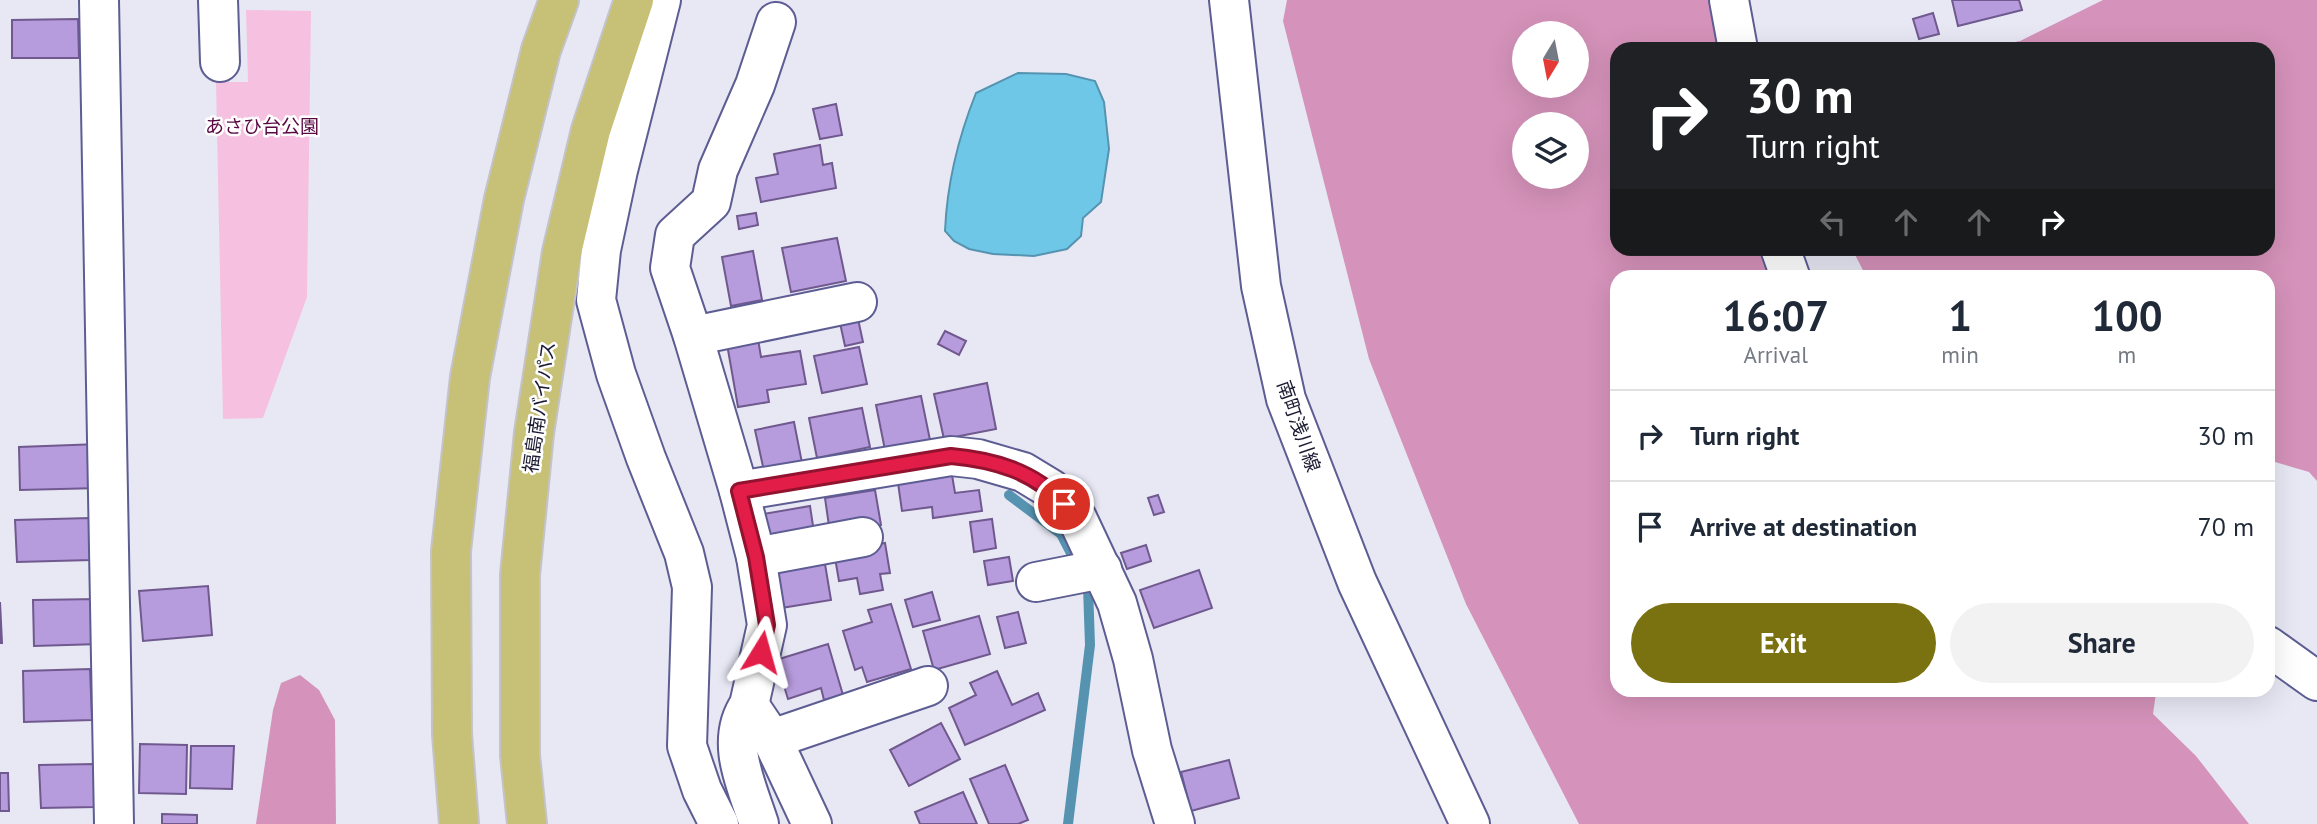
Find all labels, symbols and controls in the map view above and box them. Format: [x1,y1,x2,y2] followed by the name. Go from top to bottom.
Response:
[1512,21,1589,98] north arrow
[1512,21,1589,189] map controls
[1746,63,1853,127] text: 30 m
[1631,70,1722,161] icon: right
[1512,112,1589,189] button: layers
[205,114,319,138] park label: あさひ台公園
[1746,125,1880,167] text: Turn right
[1814,203,1852,241] icon: left
[1887,203,1925,241] icon: ahead
[1960,203,1998,241] icon: ahead
[2033,203,2071,241] icon: right
[1722,288,1829,343] text: 16:07
[1948,288,1972,343] text: 1
[2091,288,2163,343] text: 100
[518,340,560,474] street label: 福島南バイパス
[1743,340,1808,369] text: Arrival
[1941,340,1979,369] text: min
[2118,340,2136,369] text: m
[1272,377,1326,475] street label: 南町浅川線
[1631,417,1669,455] icon: right
[1690,419,1799,452] text: Turn right
[2198,419,2254,452] text: 30 m
[1034,474,1094,534] pin
[1045,485,1083,523] icon: arrive
[1631,508,1669,546] icon: arrive
[1690,510,1917,543] text: Arrive at destination
[2198,510,2254,543] text: 70 m
[1631,603,1936,683] button: Exit
[1950,603,2254,683] button: Share
[724,615,798,689] position arrow

